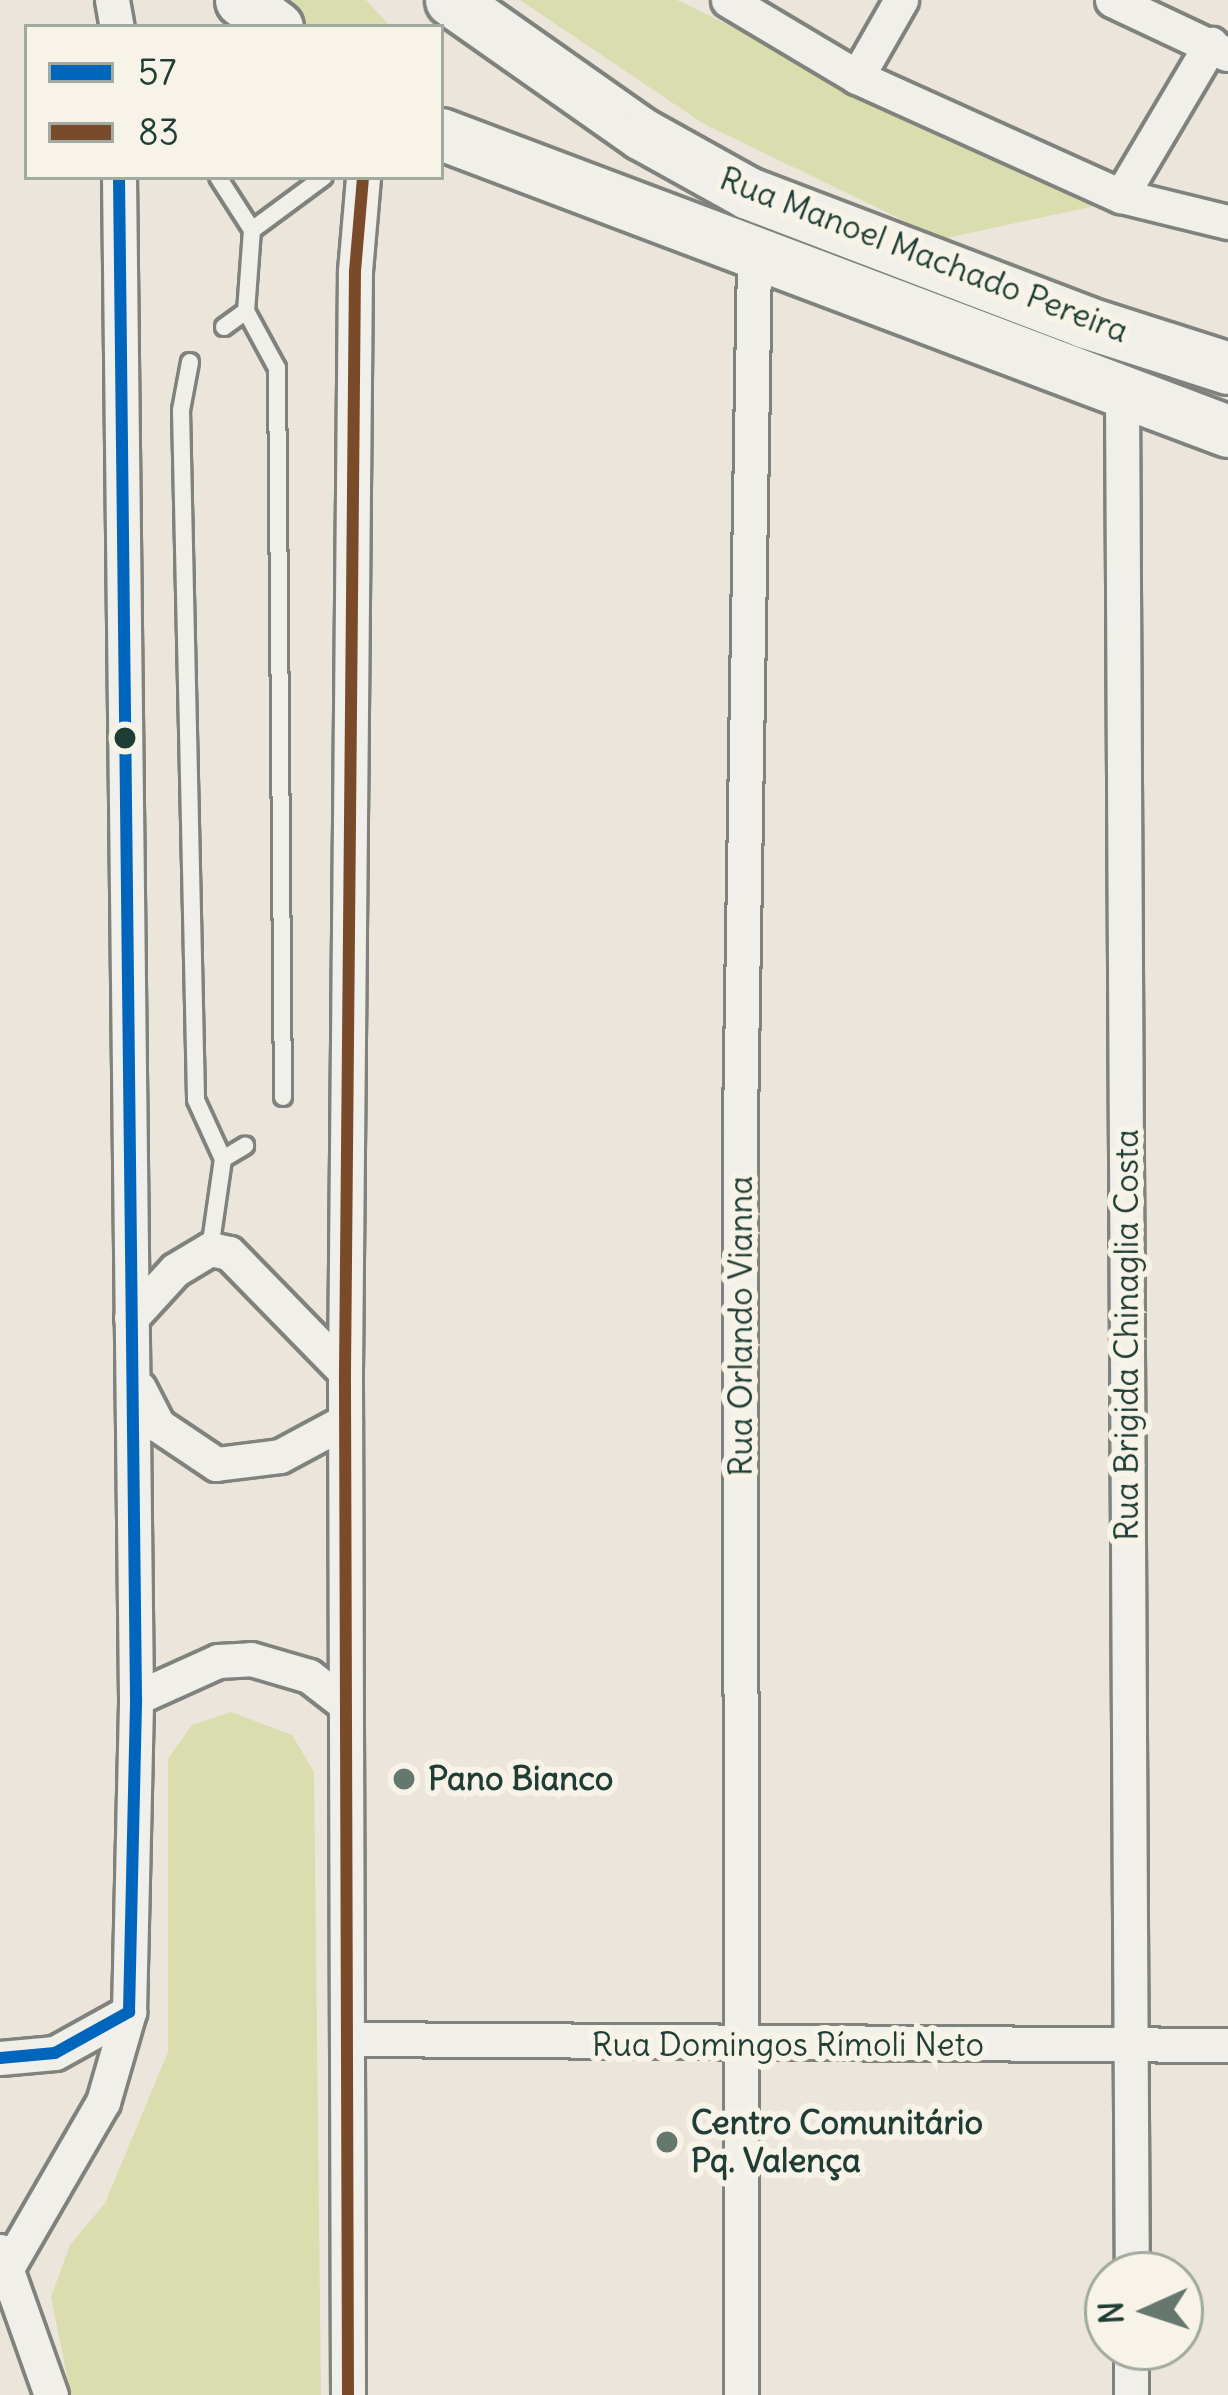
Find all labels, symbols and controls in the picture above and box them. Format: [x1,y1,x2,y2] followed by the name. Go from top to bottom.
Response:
[24,24,444,180] legend
[138,50,176,95] text: 57
[138,110,179,155] text: 83
[714,159,1134,351] street label: Rua Manoel Machado Pereira
[114,727,136,749] unlabelled marker
[1107,1129,1147,1541] street label: Rua Brigida Chinaglia Costa
[721,1176,761,1476] street label: Rua Orlando Vianna
[428,1759,613,1799] place label: Pano Bianco
[391,1766,417,1792] marker: Pano Bianco
[592,2025,984,2065] street label: Rua Domingos Rímoli Neto
[691,2103,983,2181] place label: Centro Comunitário Pq. Valença
[654,2129,680,2155] marker: Centro Comunitário Pq. Valença
[1084,2251,1204,2371] north arrow
[1089,2300,1133,2325] text: N

